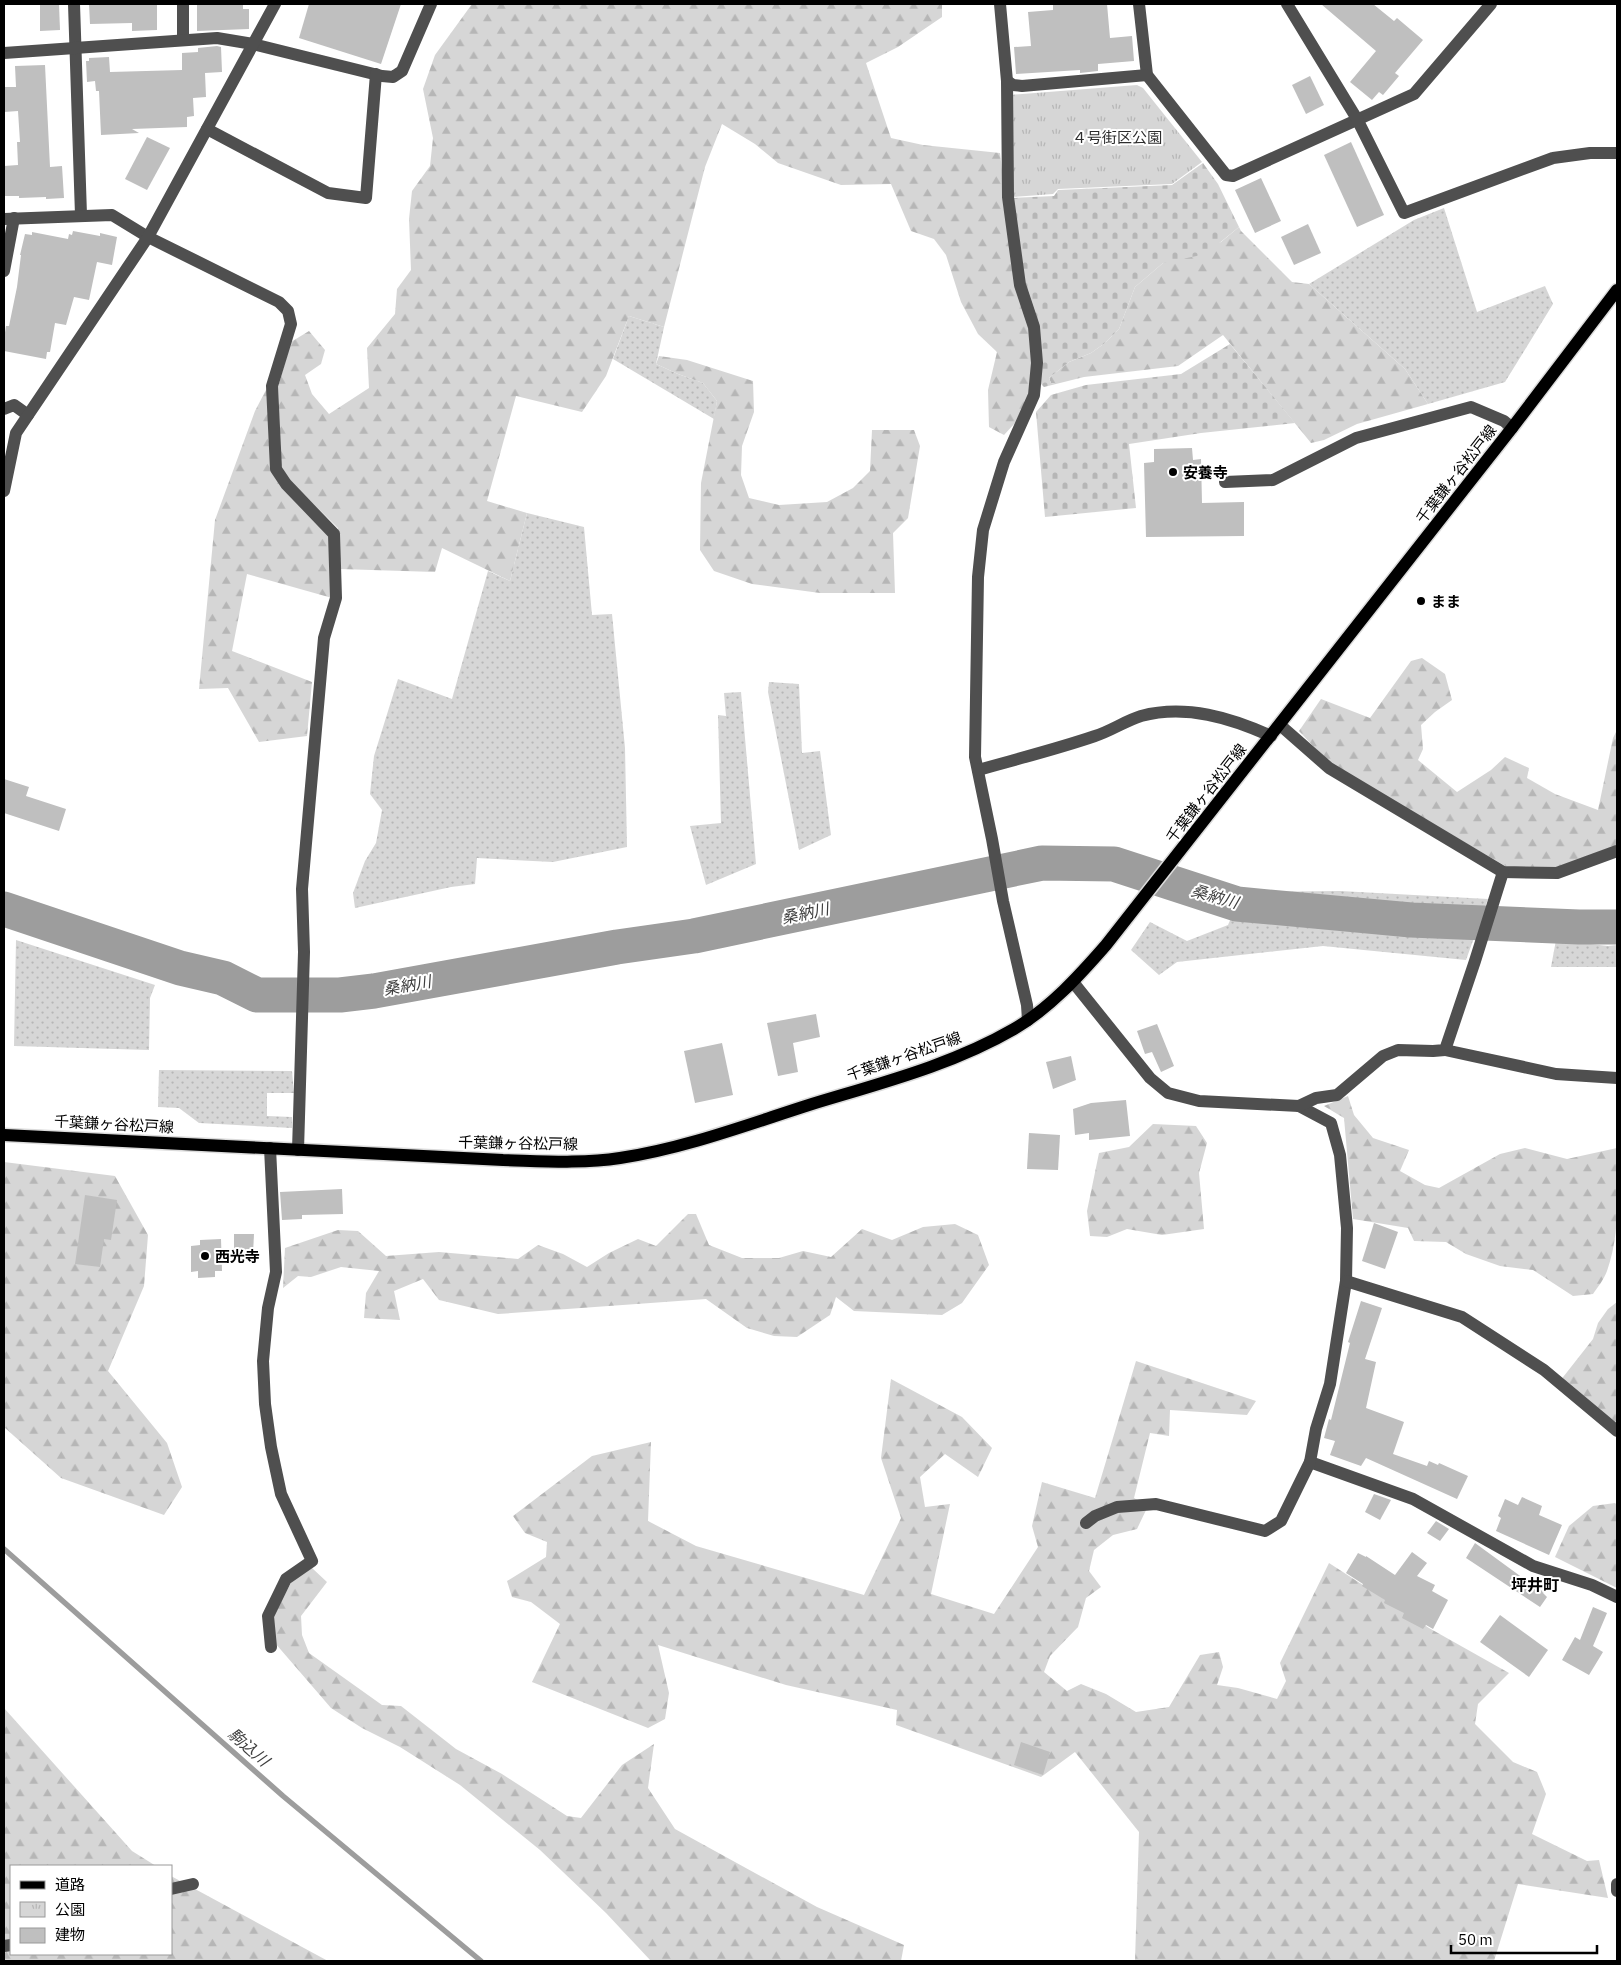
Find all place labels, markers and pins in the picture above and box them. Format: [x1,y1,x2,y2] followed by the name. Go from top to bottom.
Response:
[1183,463,1228,482] place label: 安養寺
[1167,466,1179,478] marker: 安養寺
[1431,592,1461,611] place label: まま
[1415,595,1427,607] marker: まま
[215,1247,260,1266] place label: 西光寺
[199,1250,211,1262] marker: 西光寺

